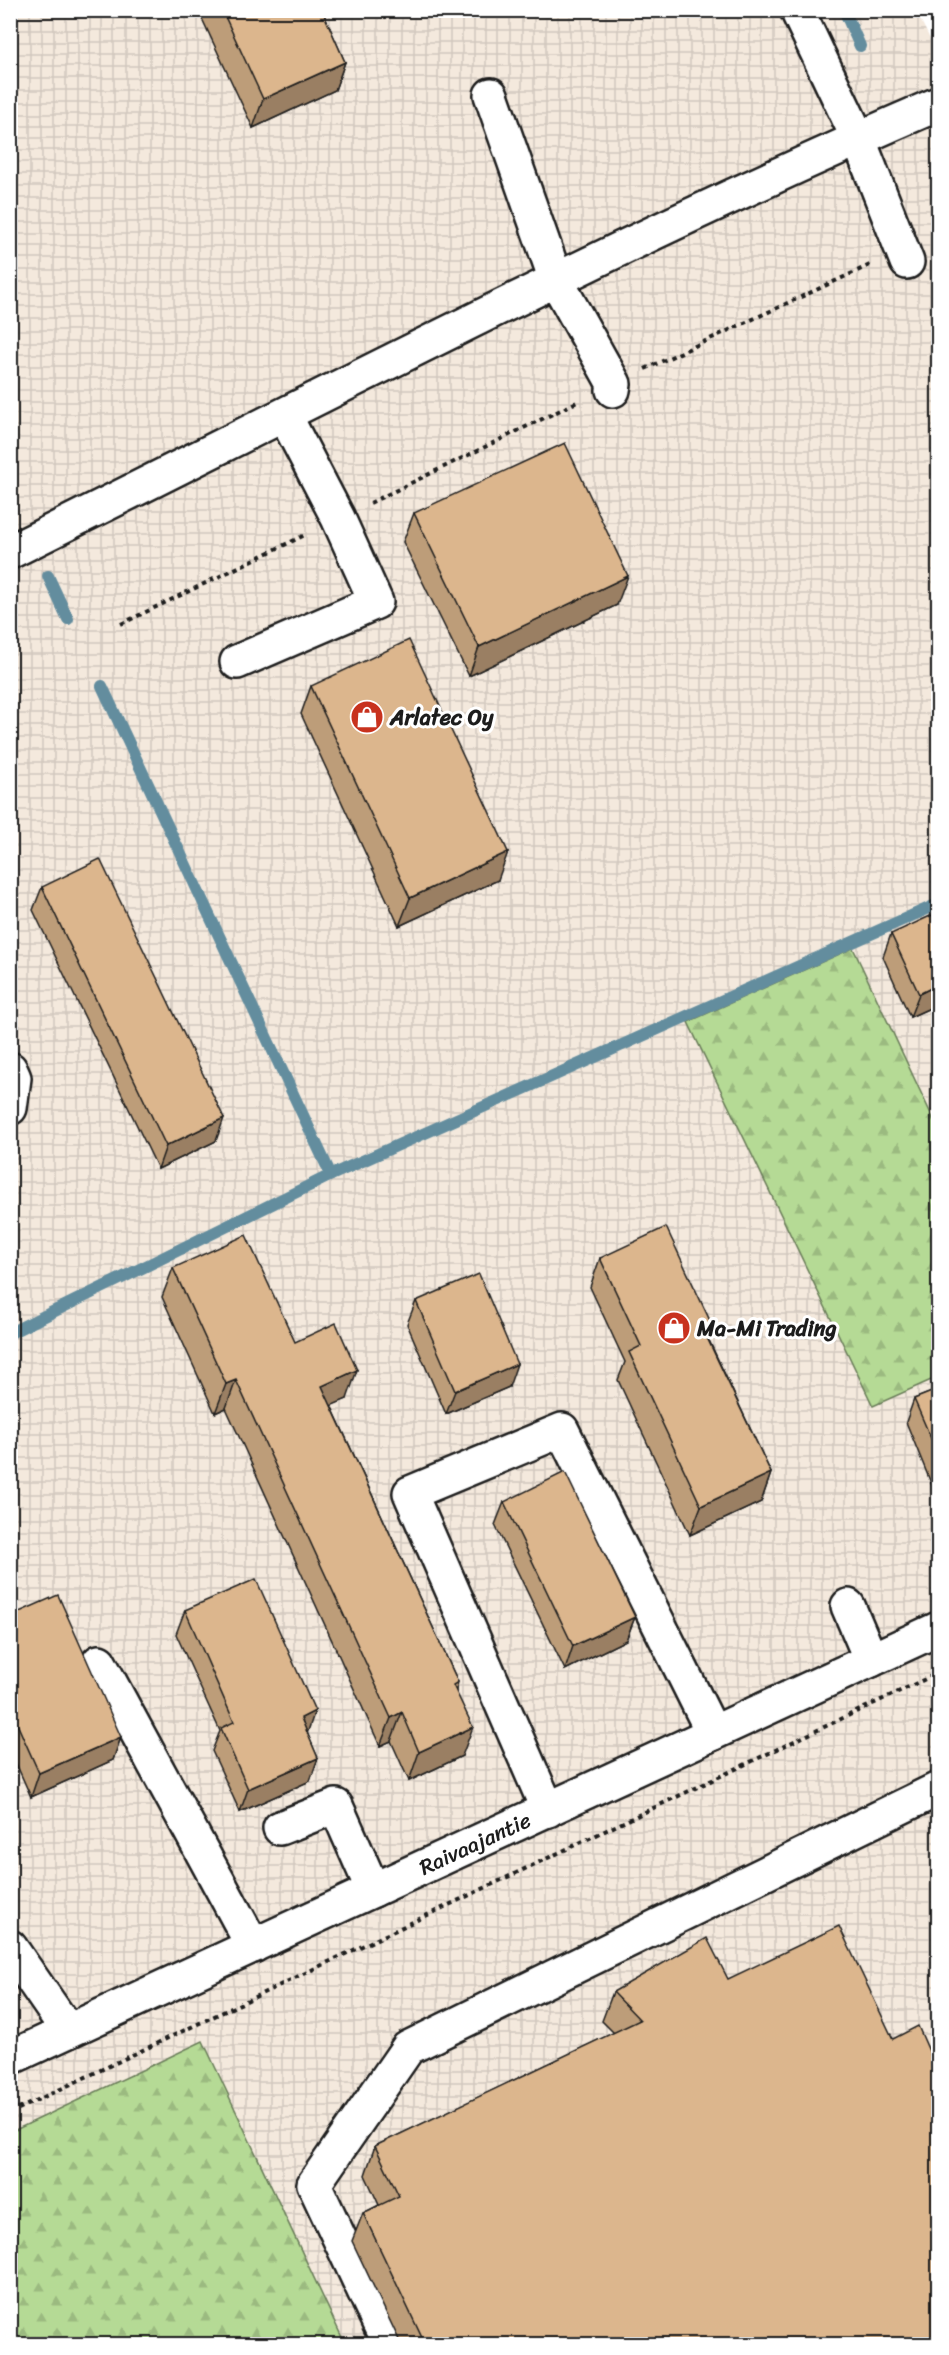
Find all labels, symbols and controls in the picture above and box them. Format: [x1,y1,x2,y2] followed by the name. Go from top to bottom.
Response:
[389,698,494,737] place label: Arlatec Oy
[349,699,385,735] shop icon: Arlatec Oy
[696,1309,837,1348] place label: Ma-Mi Trading
[656,1310,692,1346] shop icon: Ma-Mi Trading
[412,1801,538,1886] street label: Raivaajantie

